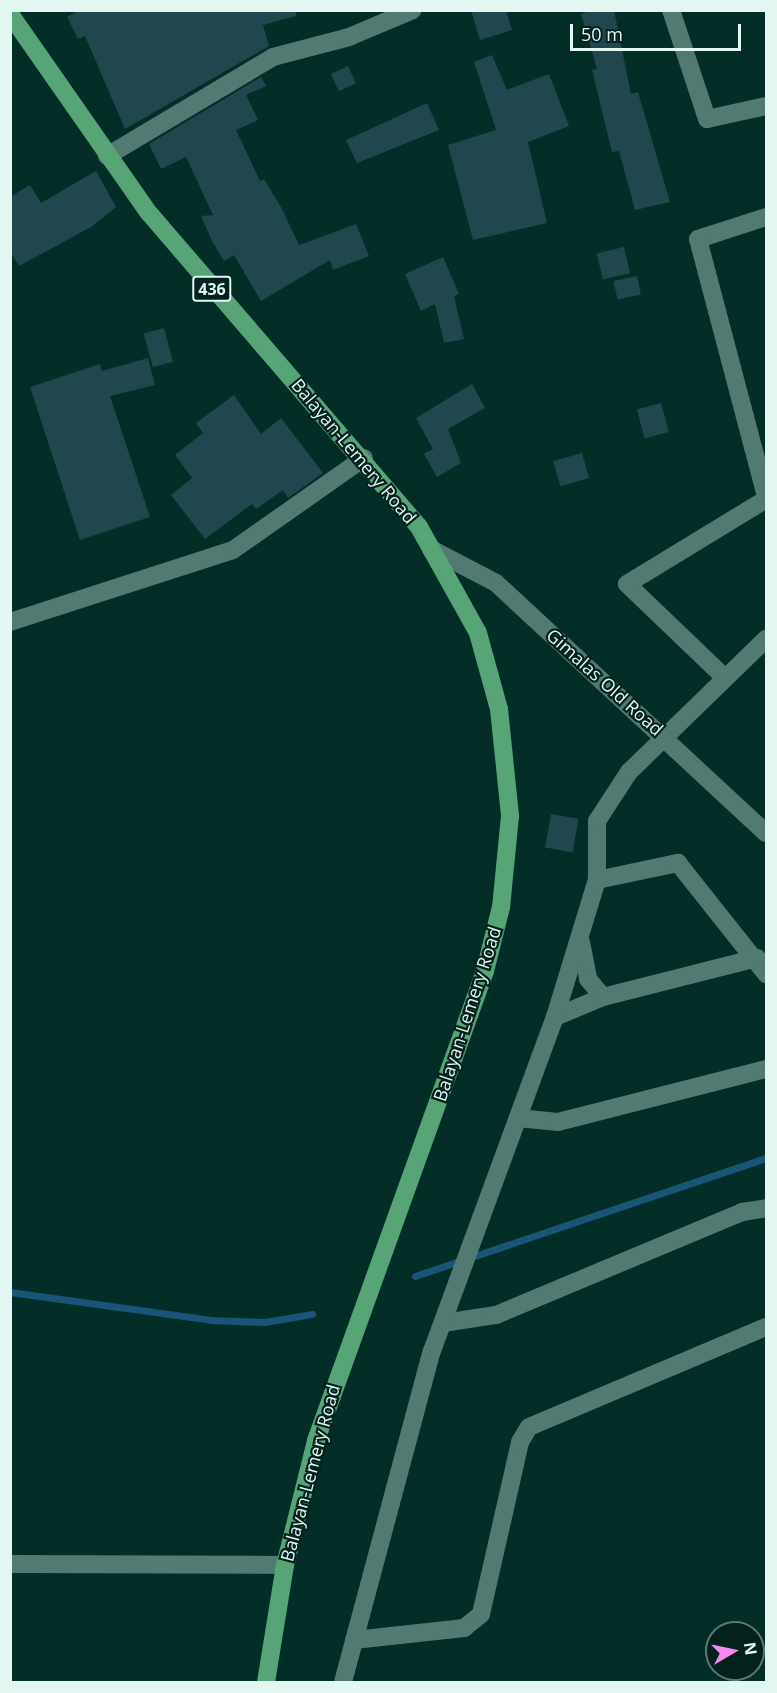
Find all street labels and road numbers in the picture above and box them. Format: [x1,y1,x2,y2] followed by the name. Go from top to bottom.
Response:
[191,276,233,302] road number: 436
[287,374,421,528] street label: Balayan-Lemery Road
[542,624,668,740] street label: Gimalas Old Road
[429,924,505,1104] street label: Balayan-Lemery Road
[276,1382,344,1564] street label: Balayan-Lemery Road

